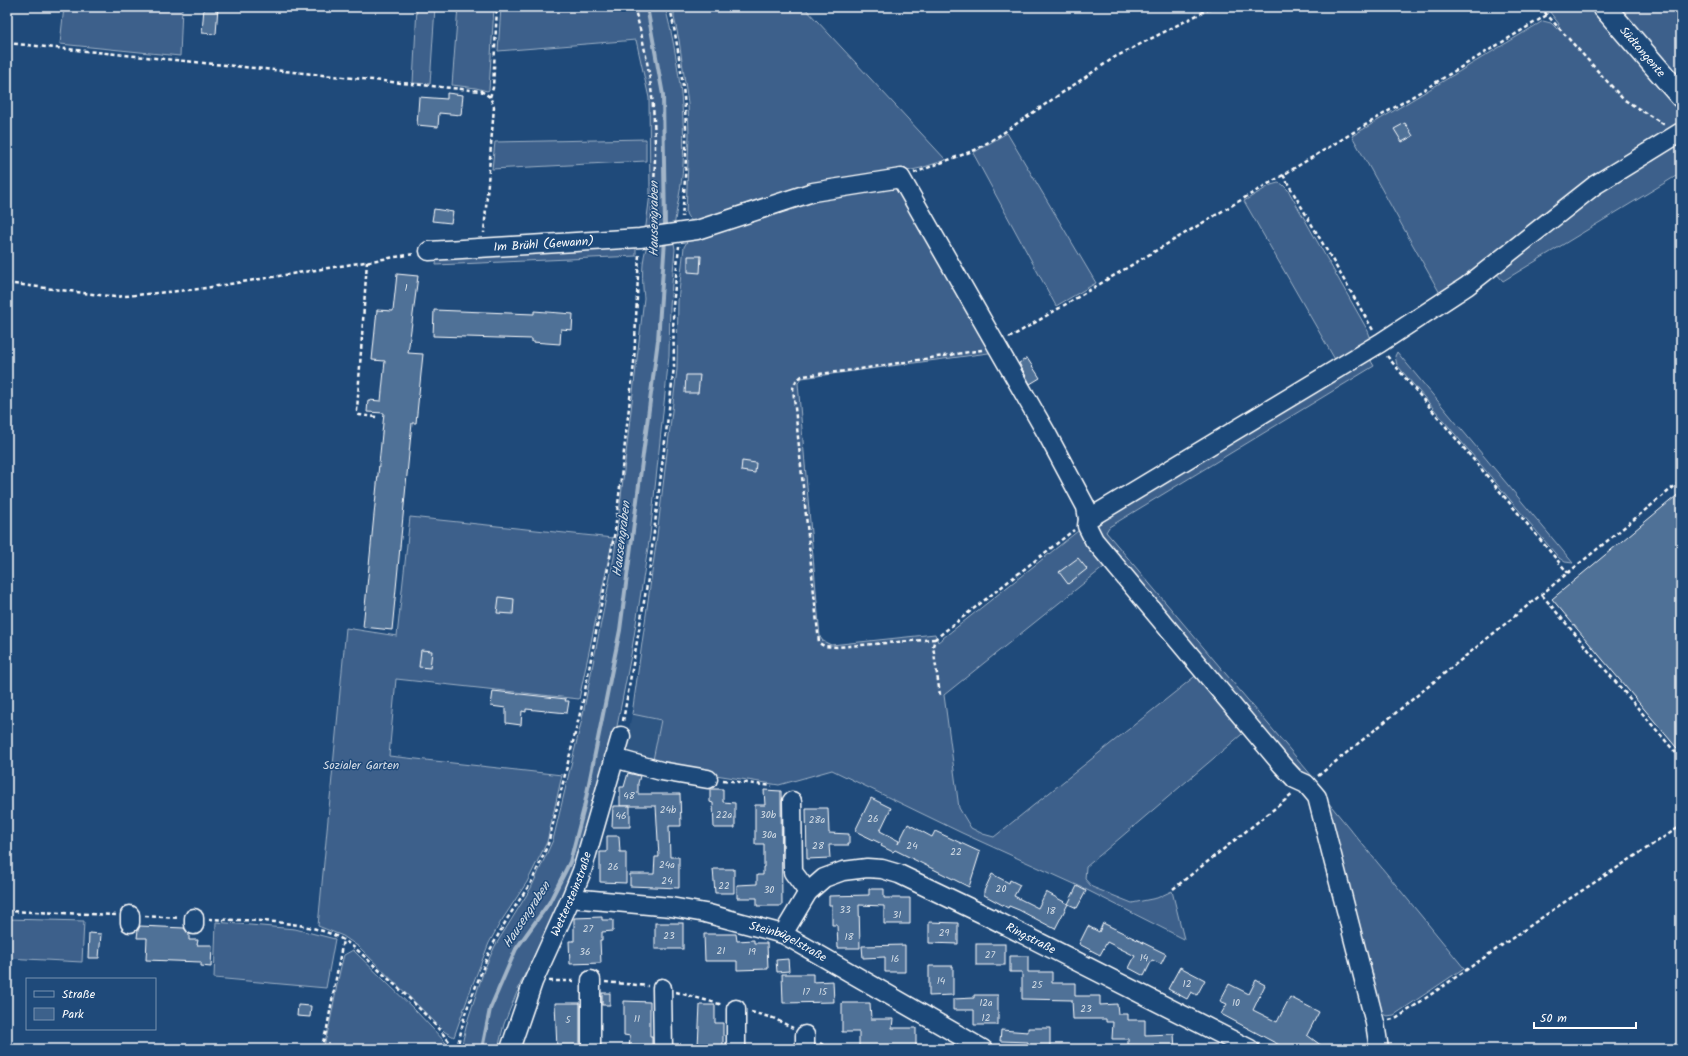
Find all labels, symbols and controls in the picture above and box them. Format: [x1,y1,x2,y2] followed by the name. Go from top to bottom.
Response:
[1615,22,1671,82] street label: Südtangente
[644,180,665,257] water label: Hausengraben
[493,231,595,257] street label: Im Brühl (Gewann)
[404,280,408,296] house number: 1
[607,499,637,578] water label: Hausengraben
[323,756,399,775] park label: Sozialer Garten
[623,788,636,804] house number: 48
[660,802,677,818] house number: 24b
[716,807,732,823] house number: 22a
[760,807,777,823] house number: 30b
[615,808,627,824] house number: 46
[867,811,879,827] house number: 26
[809,812,826,828] house number: 28a
[761,827,777,843] house number: 30a
[812,838,825,854] house number: 28
[906,838,918,854] house number: 24
[950,844,962,860] house number: 22
[545,849,597,939] street label: Wettersteinstraße
[659,857,675,873] house number: 24a
[607,859,619,875] house number: 26
[661,873,673,889] house number: 24
[498,877,557,952] water label: Hausengraben
[718,878,730,894] house number: 22
[996,881,1006,897] house number: 20
[764,882,774,898] house number: 30
[839,902,851,918] house number: 33
[1046,903,1057,919] house number: 18
[893,907,901,923] house number: 31
[747,916,831,967] street label: Steinbügelstraße
[1003,918,1060,959] street label: Ringstraße
[583,921,594,937] house number: 27
[939,925,949,941] house number: 29
[663,928,675,944] house number: 23
[844,929,855,945] house number: 18
[717,943,725,959] house number: 21
[579,944,591,960] house number: 36
[748,944,756,960] house number: 19
[985,947,996,963] house number: 27
[1140,950,1149,966] house number: 14
[891,951,899,967] house number: 16
[937,973,946,989] house number: 14
[1183,976,1192,992] house number: 12
[1031,977,1043,993] house number: 25
[26,978,156,1030] legend
[802,984,810,1000] house number: 17
[819,984,828,1000] house number: 15
[62,985,96,1004] text: Straße
[979,995,993,1011] house number: 12a
[1232,995,1240,1011] house number: 10
[1080,1001,1092,1017] house number: 23
[1534,1004,1636,1030] scale bar
[62,1005,84,1024] text: Park
[1540,1009,1567,1028] text: 50 m
[982,1010,991,1026] house number: 12
[634,1011,640,1027] house number: 11
[565,1012,571,1028] house number: 5

